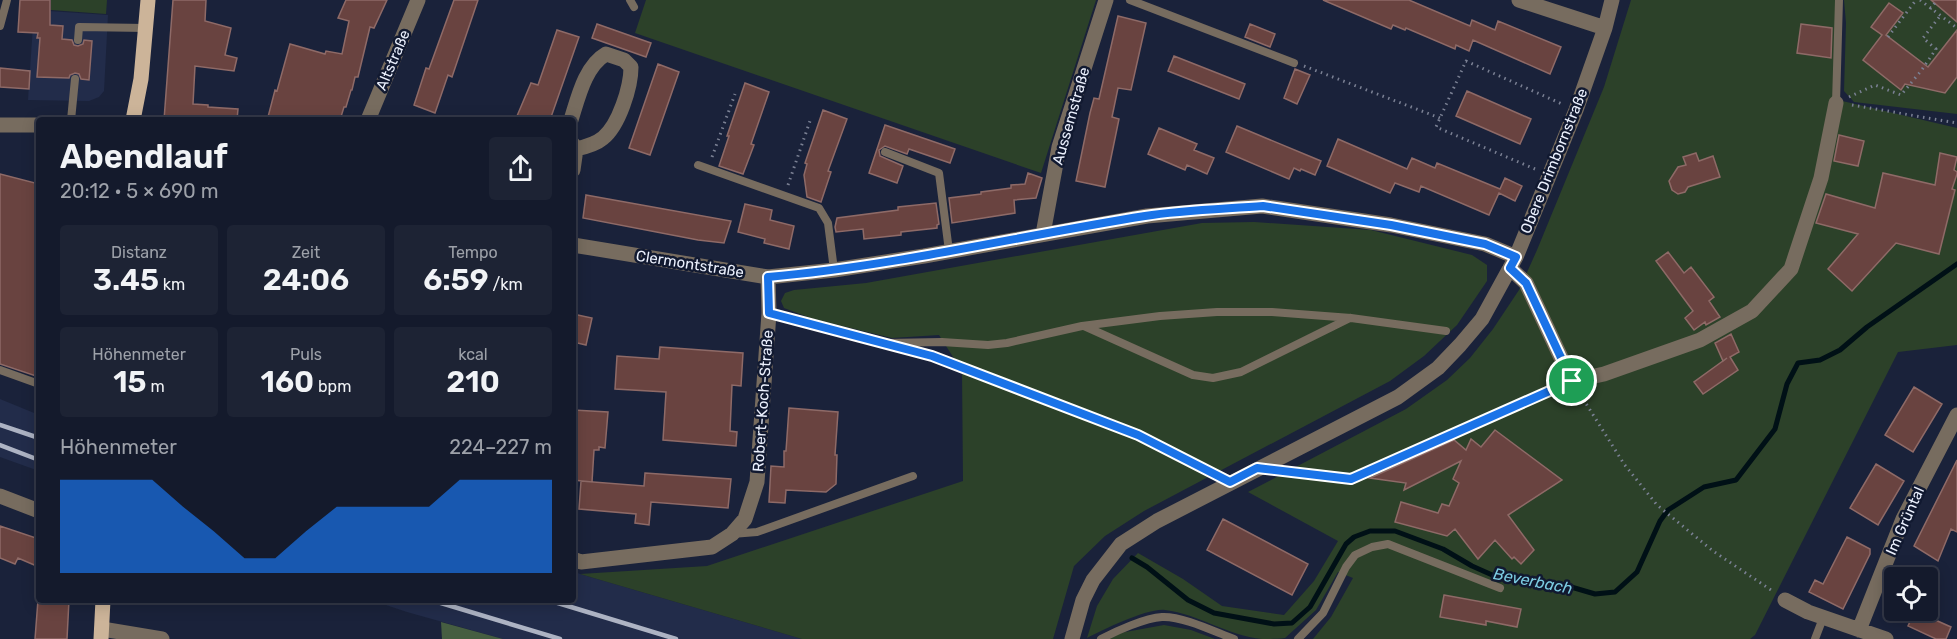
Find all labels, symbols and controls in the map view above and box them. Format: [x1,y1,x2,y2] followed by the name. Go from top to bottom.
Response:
[372,27,414,93] street label: Altstraße
[1048,65,1094,167] street label: Aussemstraße
[1517,86,1591,236] street label: Obere Drimbornstraße
[60,137,228,176] text: Abendlauf
[489,137,552,200] button: share
[60,179,218,203] text: 20:12 · 5 × 690 m
[111,243,167,262] text: Distanz
[292,243,320,262] text: Zeit
[448,243,498,262] text: Tempo
[635,247,745,281] street label: Clermontstraße
[93,262,159,298] text: 3.45
[263,262,349,298] text: 24:06
[423,262,489,298] text: 6:59
[159,275,185,294] text: km
[489,275,523,294] text: /km
[749,329,777,473] street label: Robert-Koch-Straße
[92,345,186,364] text: Höhenmeter
[290,345,322,364] text: Puls
[458,345,488,364] text: kcal
[1546,355,1597,406] pin
[113,364,147,400] text: 15
[261,364,314,400] text: 160
[446,364,500,400] text: 210
[1555,364,1588,397] icon: arrive
[147,377,165,396] text: m
[314,377,351,396] text: bpm
[60,435,177,459] text: Höhenmeter
[449,435,552,459] text: 224–227 m
[1882,484,1928,558] street label: Im Grüntal
[1492,564,1574,598] water label: Beverbach
[1884,567,1938,621] map controls
[1884,567,1938,621] button: locate

